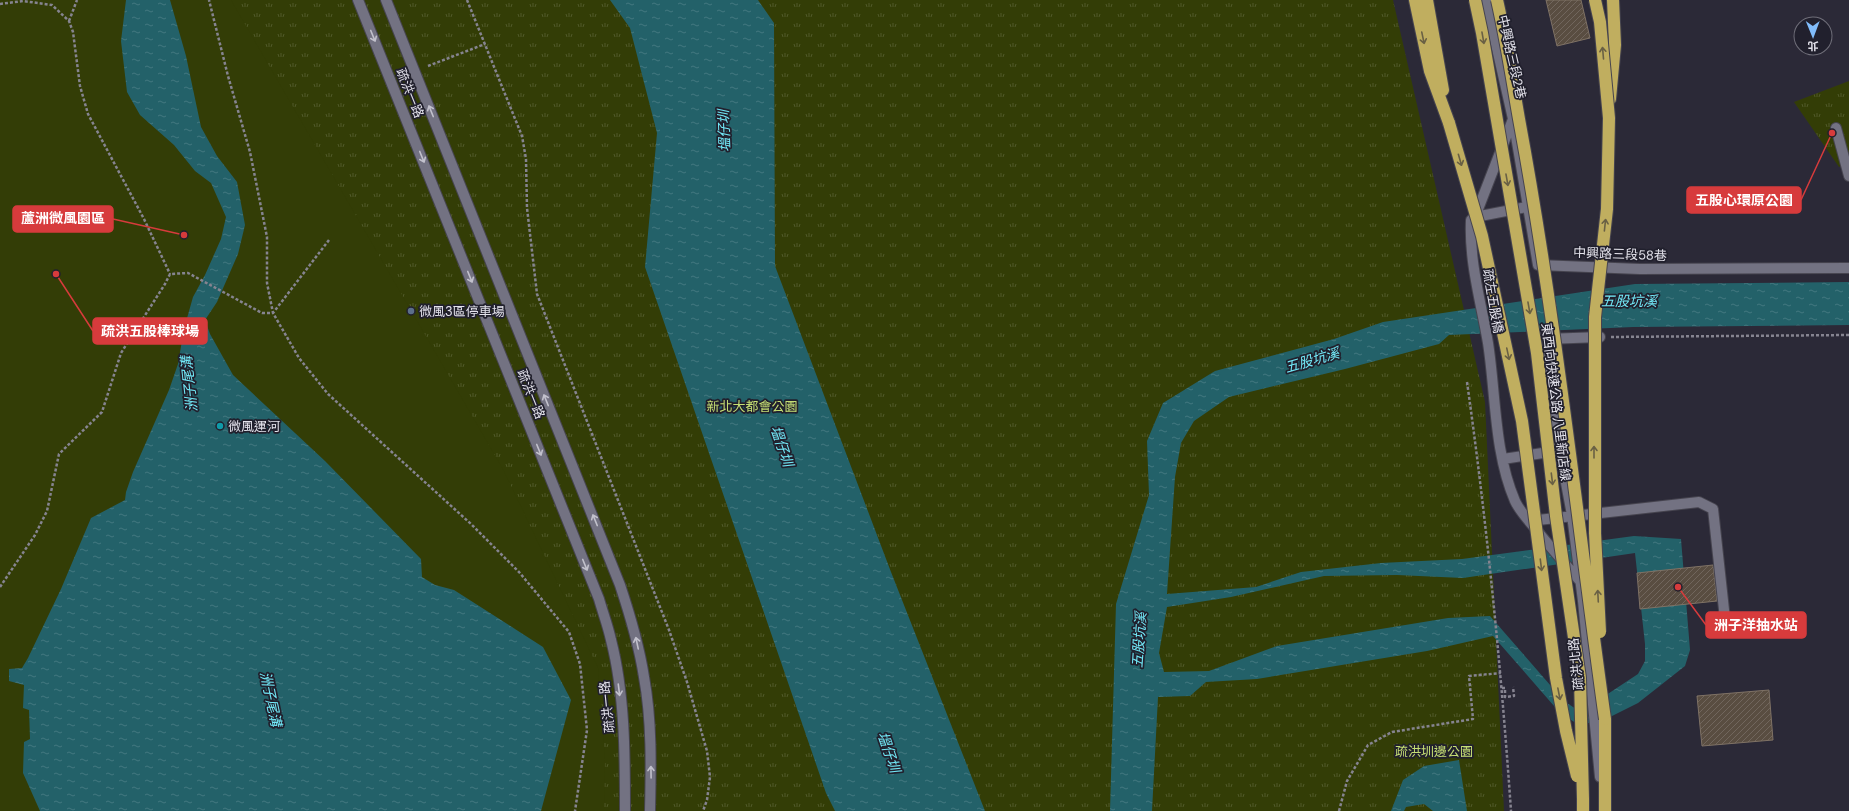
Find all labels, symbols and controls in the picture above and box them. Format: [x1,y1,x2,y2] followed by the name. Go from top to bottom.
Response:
[1494,13,1530,101] street label: 中興路三段2巷
[1793,16,1833,56] north arrow
[370,30,377,42] one-way arrow
[1420,31,1428,44] one-way arrow
[1479,31,1487,44] one-way arrow
[1808,39,1819,53] text: 北
[1599,47,1607,60] one-way arrow
[392,66,428,120] street label: 疏洪一路
[426,105,434,117] one-way arrow
[714,108,734,152] water label: 塭仔圳
[418,150,426,162] one-way arrow
[1457,153,1464,166] one-way arrow
[1504,173,1512,186] one-way arrow
[1687,187,1801,213] callout: 五股心環原公園
[1695,191,1793,209] text: 五股心環原公園
[13,206,113,232] callout: 蘆洲微風園區
[21,209,105,227] text: 蘆洲微風園區
[1601,219,1609,232] one-way arrow
[1573,244,1667,264] street label: 中興路三段58巷
[1479,268,1507,334] street label: 疏左五股橋
[467,271,474,283] one-way arrow
[1601,292,1659,310] water label: 五股坑溪
[1525,301,1533,314] one-way arrow
[419,303,505,320] place label: 微風3區停車場
[406,306,416,316] marker: 微風3區停車場
[93,318,207,344] callout: 疏洪五股棒球場
[101,322,199,340] text: 疏洪五股棒球場
[1538,322,1574,482] street label: 東西向快速公路 八里新店線
[1283,343,1343,376] water label: 五股坑溪
[1504,347,1512,360] one-way arrow
[177,353,201,413] water label: 洲子尾溝
[513,367,549,421] street label: 疏洪一路
[542,394,550,406] one-way arrow
[706,398,798,415] park label: 新北大都會公園
[228,418,280,435] place label: 微風運河
[215,421,225,431] marker: 微風運河
[767,423,798,471] water label: 塭仔圳
[536,443,544,455] one-way arrow
[1590,446,1598,459] one-way arrow
[1548,472,1555,485] one-way arrow
[590,515,598,527] one-way arrow
[581,558,589,570] one-way arrow
[1537,558,1545,571] one-way arrow
[1594,590,1602,603] one-way arrow
[1128,609,1150,669] water label: 五股坑溪
[1706,612,1806,638] callout: 洲子洋抽水站
[1714,616,1798,634] text: 洲子洋抽水站
[633,637,641,650] one-way arrow
[1565,637,1587,691] street label: 疏洪北路
[256,670,286,730] water label: 洲子尾溝
[596,680,618,734] street label: 疏洪一路
[615,683,623,696] one-way arrow
[1555,687,1563,700] one-way arrow
[874,729,905,777] water label: 塭仔圳
[1395,743,1473,760] park label: 疏洪圳邊公園
[647,766,655,779] one-way arrow

